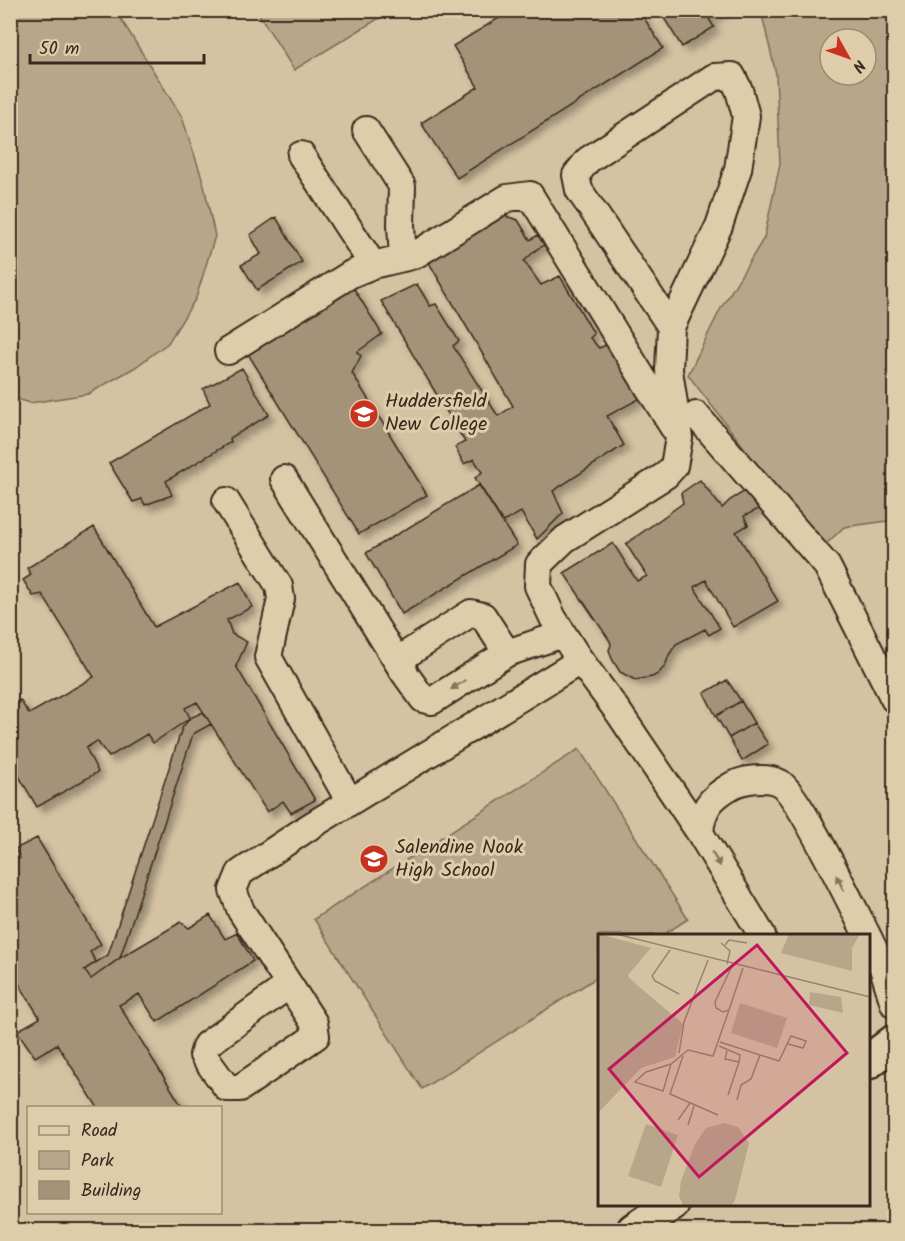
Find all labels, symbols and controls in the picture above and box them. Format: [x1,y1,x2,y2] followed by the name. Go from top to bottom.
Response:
[30,27,204,65] scale bar
[818,27,878,87] north arrow
[39,35,79,64] text: 50 m
[846,54,871,78] text: N
[385,386,488,441] place label: Huddersfield New College
[348,398,380,430] school or university icon: Huddersfield New College
[449,679,466,690] one-way arrow
[395,832,524,887] place label: Salendine Nook High School
[358,843,390,875] school or university icon: Salendine Nook High School
[710,851,721,867] one-way arrow
[835,874,845,891] one-way arrow
[598,934,869,1205] inset map
[27,1106,222,1214] legend
[81,1117,118,1146] text: Road
[81,1147,114,1176] text: Park
[81,1177,141,1206] text: Building

